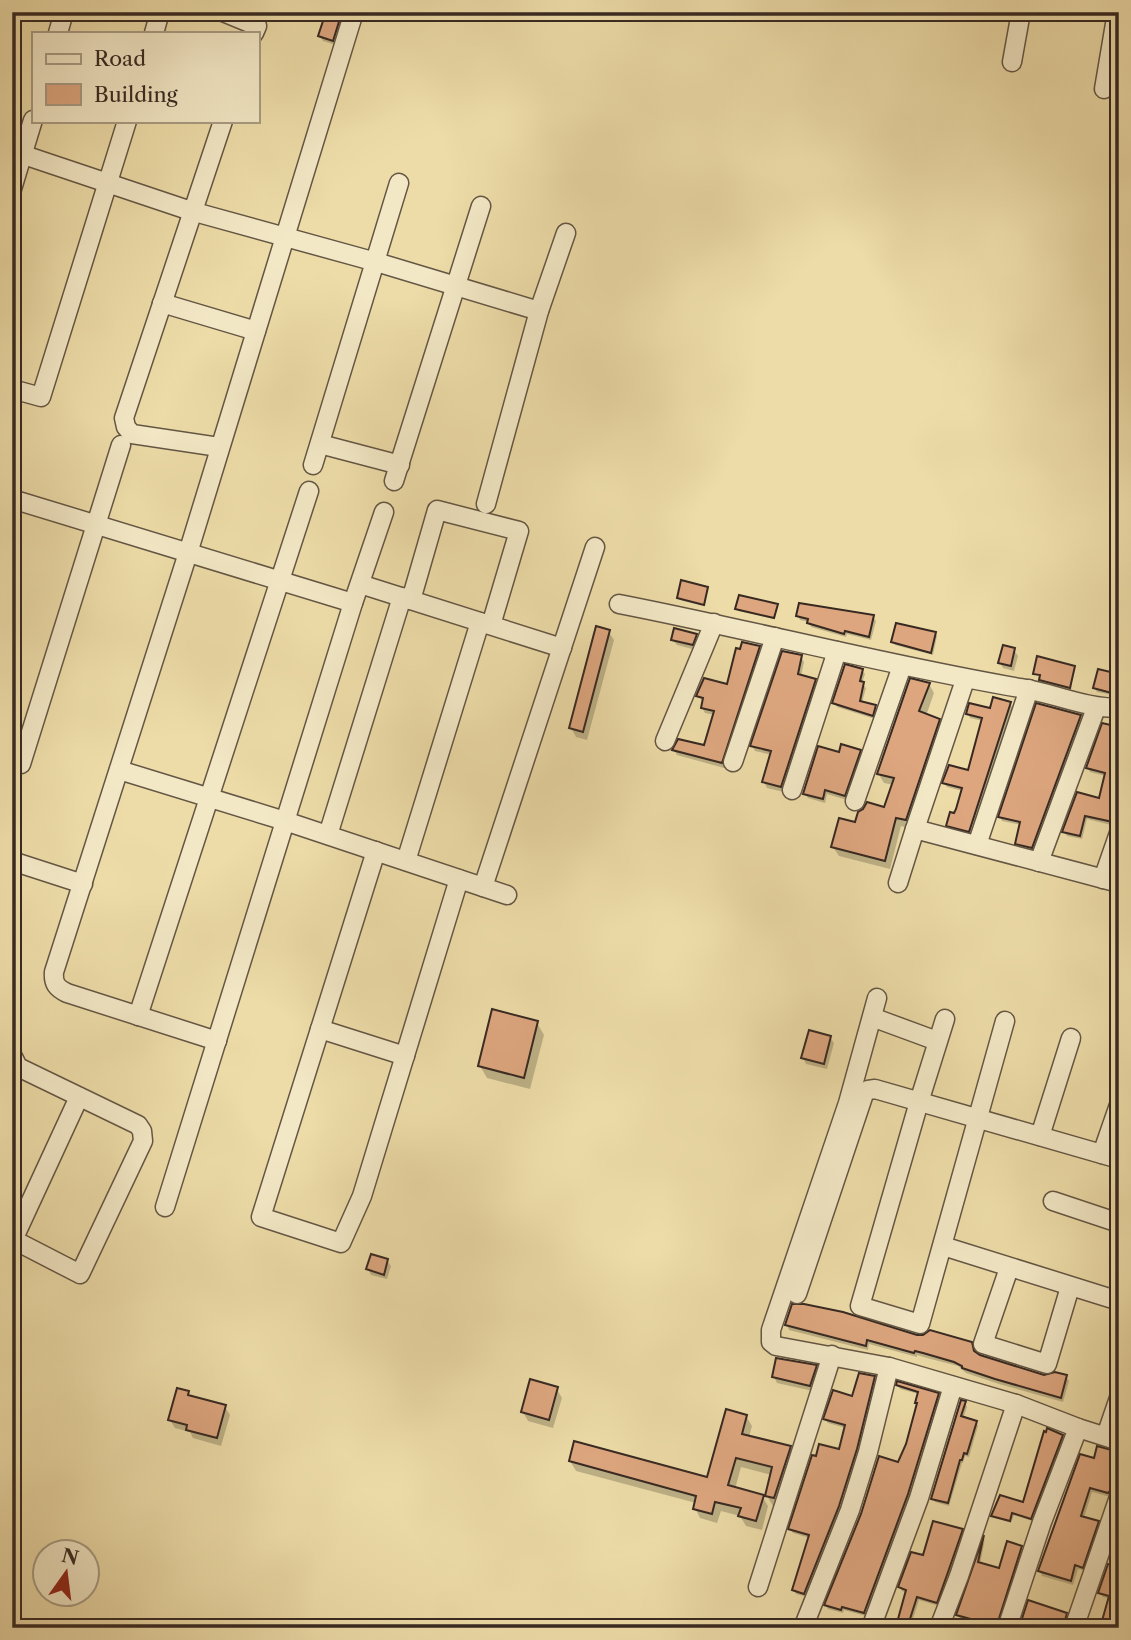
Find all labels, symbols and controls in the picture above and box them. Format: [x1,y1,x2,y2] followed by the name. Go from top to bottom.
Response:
[32,32,259,122] legend
[94,46,146,71] text: Road
[94,82,179,107] text: Building
[32,1538,102,1608] north arrow
[59,1544,81,1570] text: N

